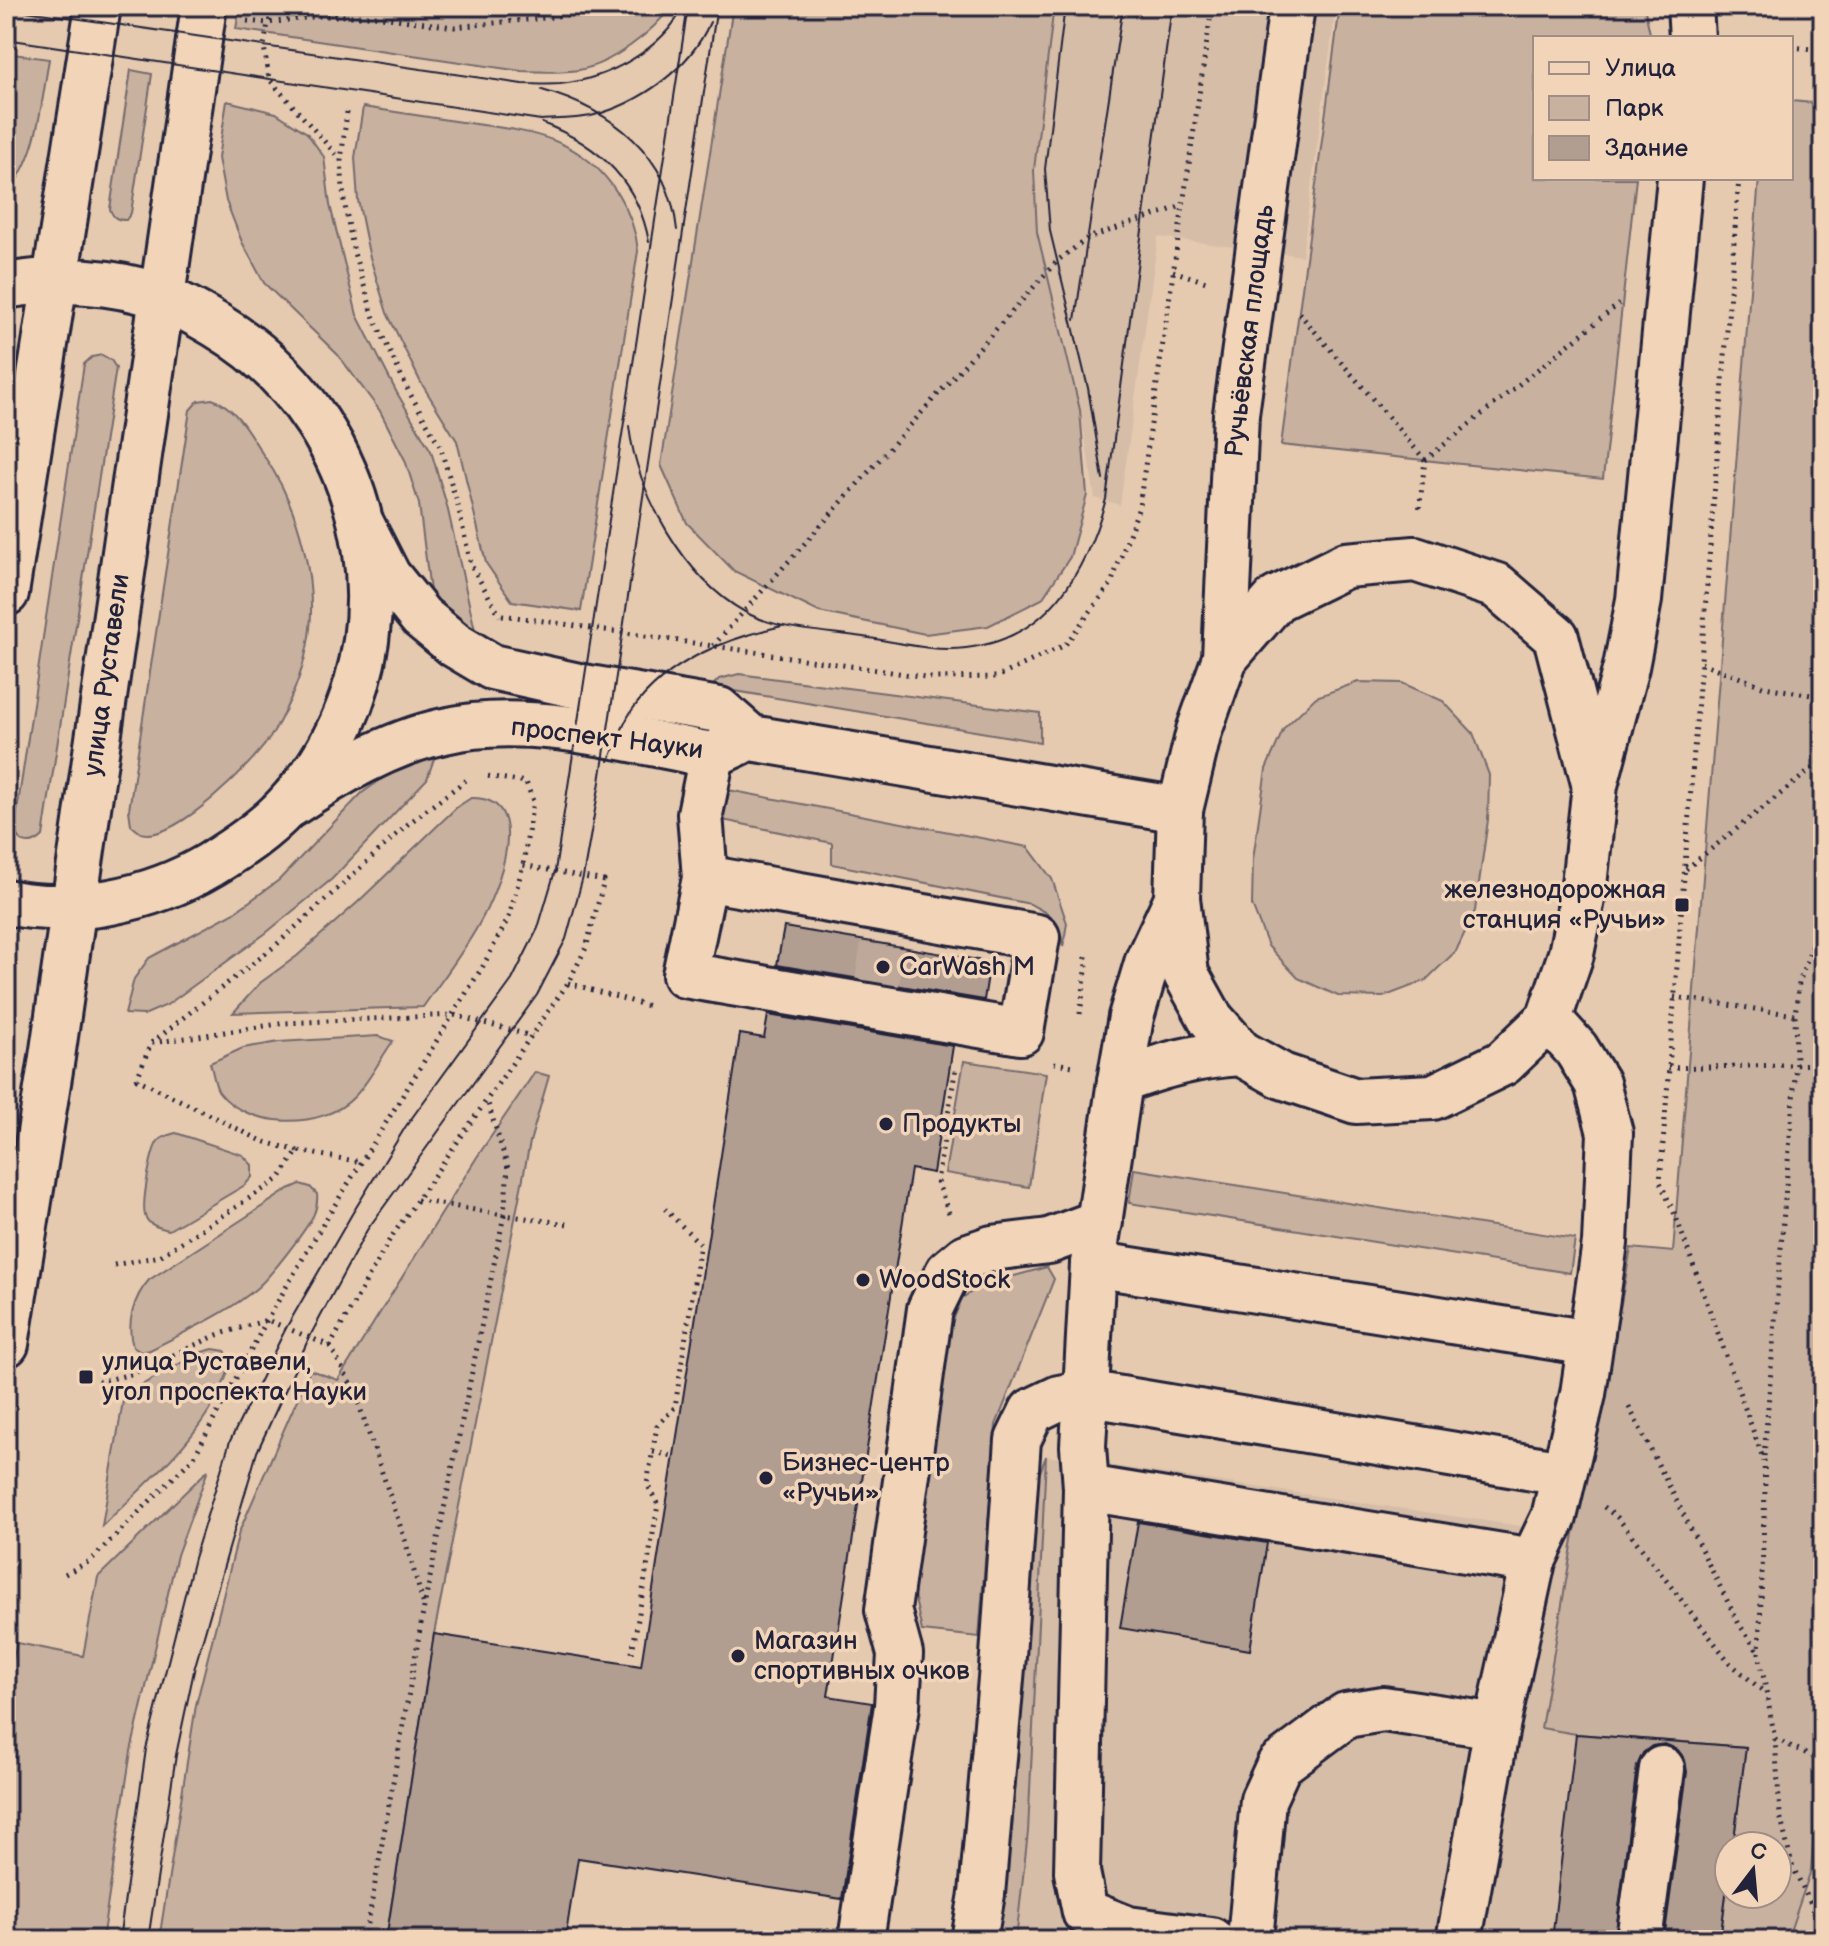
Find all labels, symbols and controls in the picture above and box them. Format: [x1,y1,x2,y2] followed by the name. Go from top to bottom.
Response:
[1533,36,1793,180] legend
[1605,54,1676,83] text: Улица
[1605,94,1664,123] text: Парк
[1605,134,1688,163] text: Здание
[1219,203,1281,459] street label: Ручьёвская площадь
[77,572,137,778] street label: улица Руставели
[509,712,705,766] street label: проспект Науки
[1444,875,1666,936] place label: железнодорожная станция «Ручьи»
[1673,896,1691,914] marker: железнодорожная станция «Ручьи»
[899,952,1035,983] place label: CarWash M
[874,958,892,976] marker: CarWash M
[902,1109,1021,1140] place label: Продукты
[877,1115,895,1133] marker: Продукты
[879,1265,1010,1296] place label: WoodStock
[854,1271,872,1289] marker: WoodStock
[102,1347,367,1408] place label: улица Руставели, угол проспекта Науки
[77,1368,95,1386] marker: улица Руставели, угол проспекта Науки
[782,1448,950,1509] place label: Бизнес-центр «Ручьи»
[757,1469,775,1487] marker: Бизнес-центр «Ручьи»
[754,1626,970,1687] place label: Магазин спортивных очков
[729,1647,747,1665] marker: Магазин спортивных очков
[1713,1830,1793,1910] north arrow
[1747,1837,1769,1867] text: С

